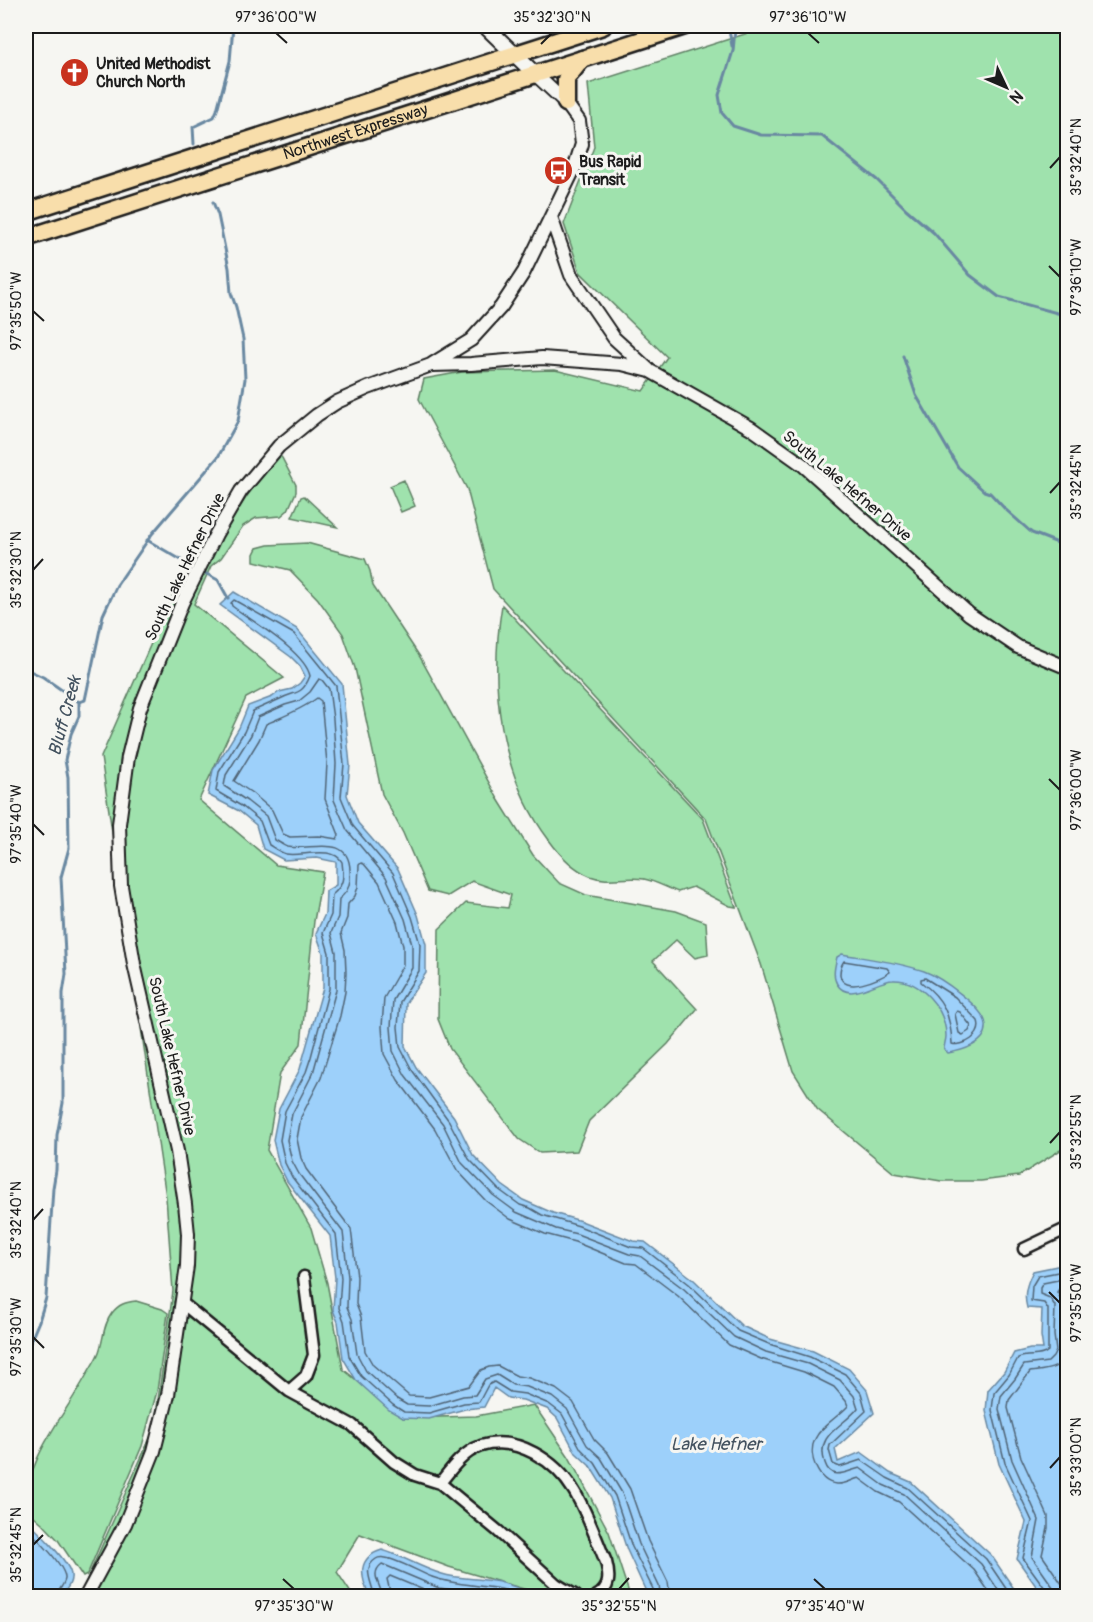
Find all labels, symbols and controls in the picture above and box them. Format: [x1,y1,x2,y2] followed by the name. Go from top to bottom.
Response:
[235,8,317,27] text: 97°36'00"W
[513,8,591,27] text: 35°32'30"N
[769,8,847,27] text: 97°36'10"W
[96,54,211,92] place label: United Methodist Church North
[59,57,91,89] church icon: United Methodist Church North
[976,57,1036,117] north arrow
[1005,86,1027,108] text: N
[281,99,430,165] street label: Northwest Expressway
[1067,118,1086,196] text: 35°32'40"N
[578,152,642,190] place label: Bus Rapid Transit
[542,155,574,187] bus stop icon: Bus Rapid Transit
[1067,238,1086,316] text: 97°36'10"W
[7,271,26,350] text: 97°35'50"W
[778,426,916,546] street label: South Lake Hefner Drive
[1067,444,1086,520] text: 35°32'45"N
[140,490,230,644] street label: South Lake Hefner Drive
[7,531,26,609] text: 35°32'30"N
[43,672,87,758] water label: Bluff Creek
[1067,749,1086,831] text: 97°36'00"W
[7,784,26,864] text: 97°35'40"W
[144,975,200,1137] street label: South Lake Hefner Drive
[1067,1094,1086,1170] text: 35°32'55"N
[7,1181,26,1259] text: 35°32'40"N
[1067,1263,1086,1342] text: 97°35'50"W
[7,1297,26,1377] text: 97°35'30"W
[1067,1417,1086,1497] text: 35°33'00"N
[670,1433,764,1456] water label: Lake Hefner
[7,1507,26,1583] text: 35°32'45"N
[254,1597,334,1616] text: 97°35'30"W
[581,1597,657,1616] text: 35°32'55"N
[785,1597,865,1616] text: 97°35'40"W

